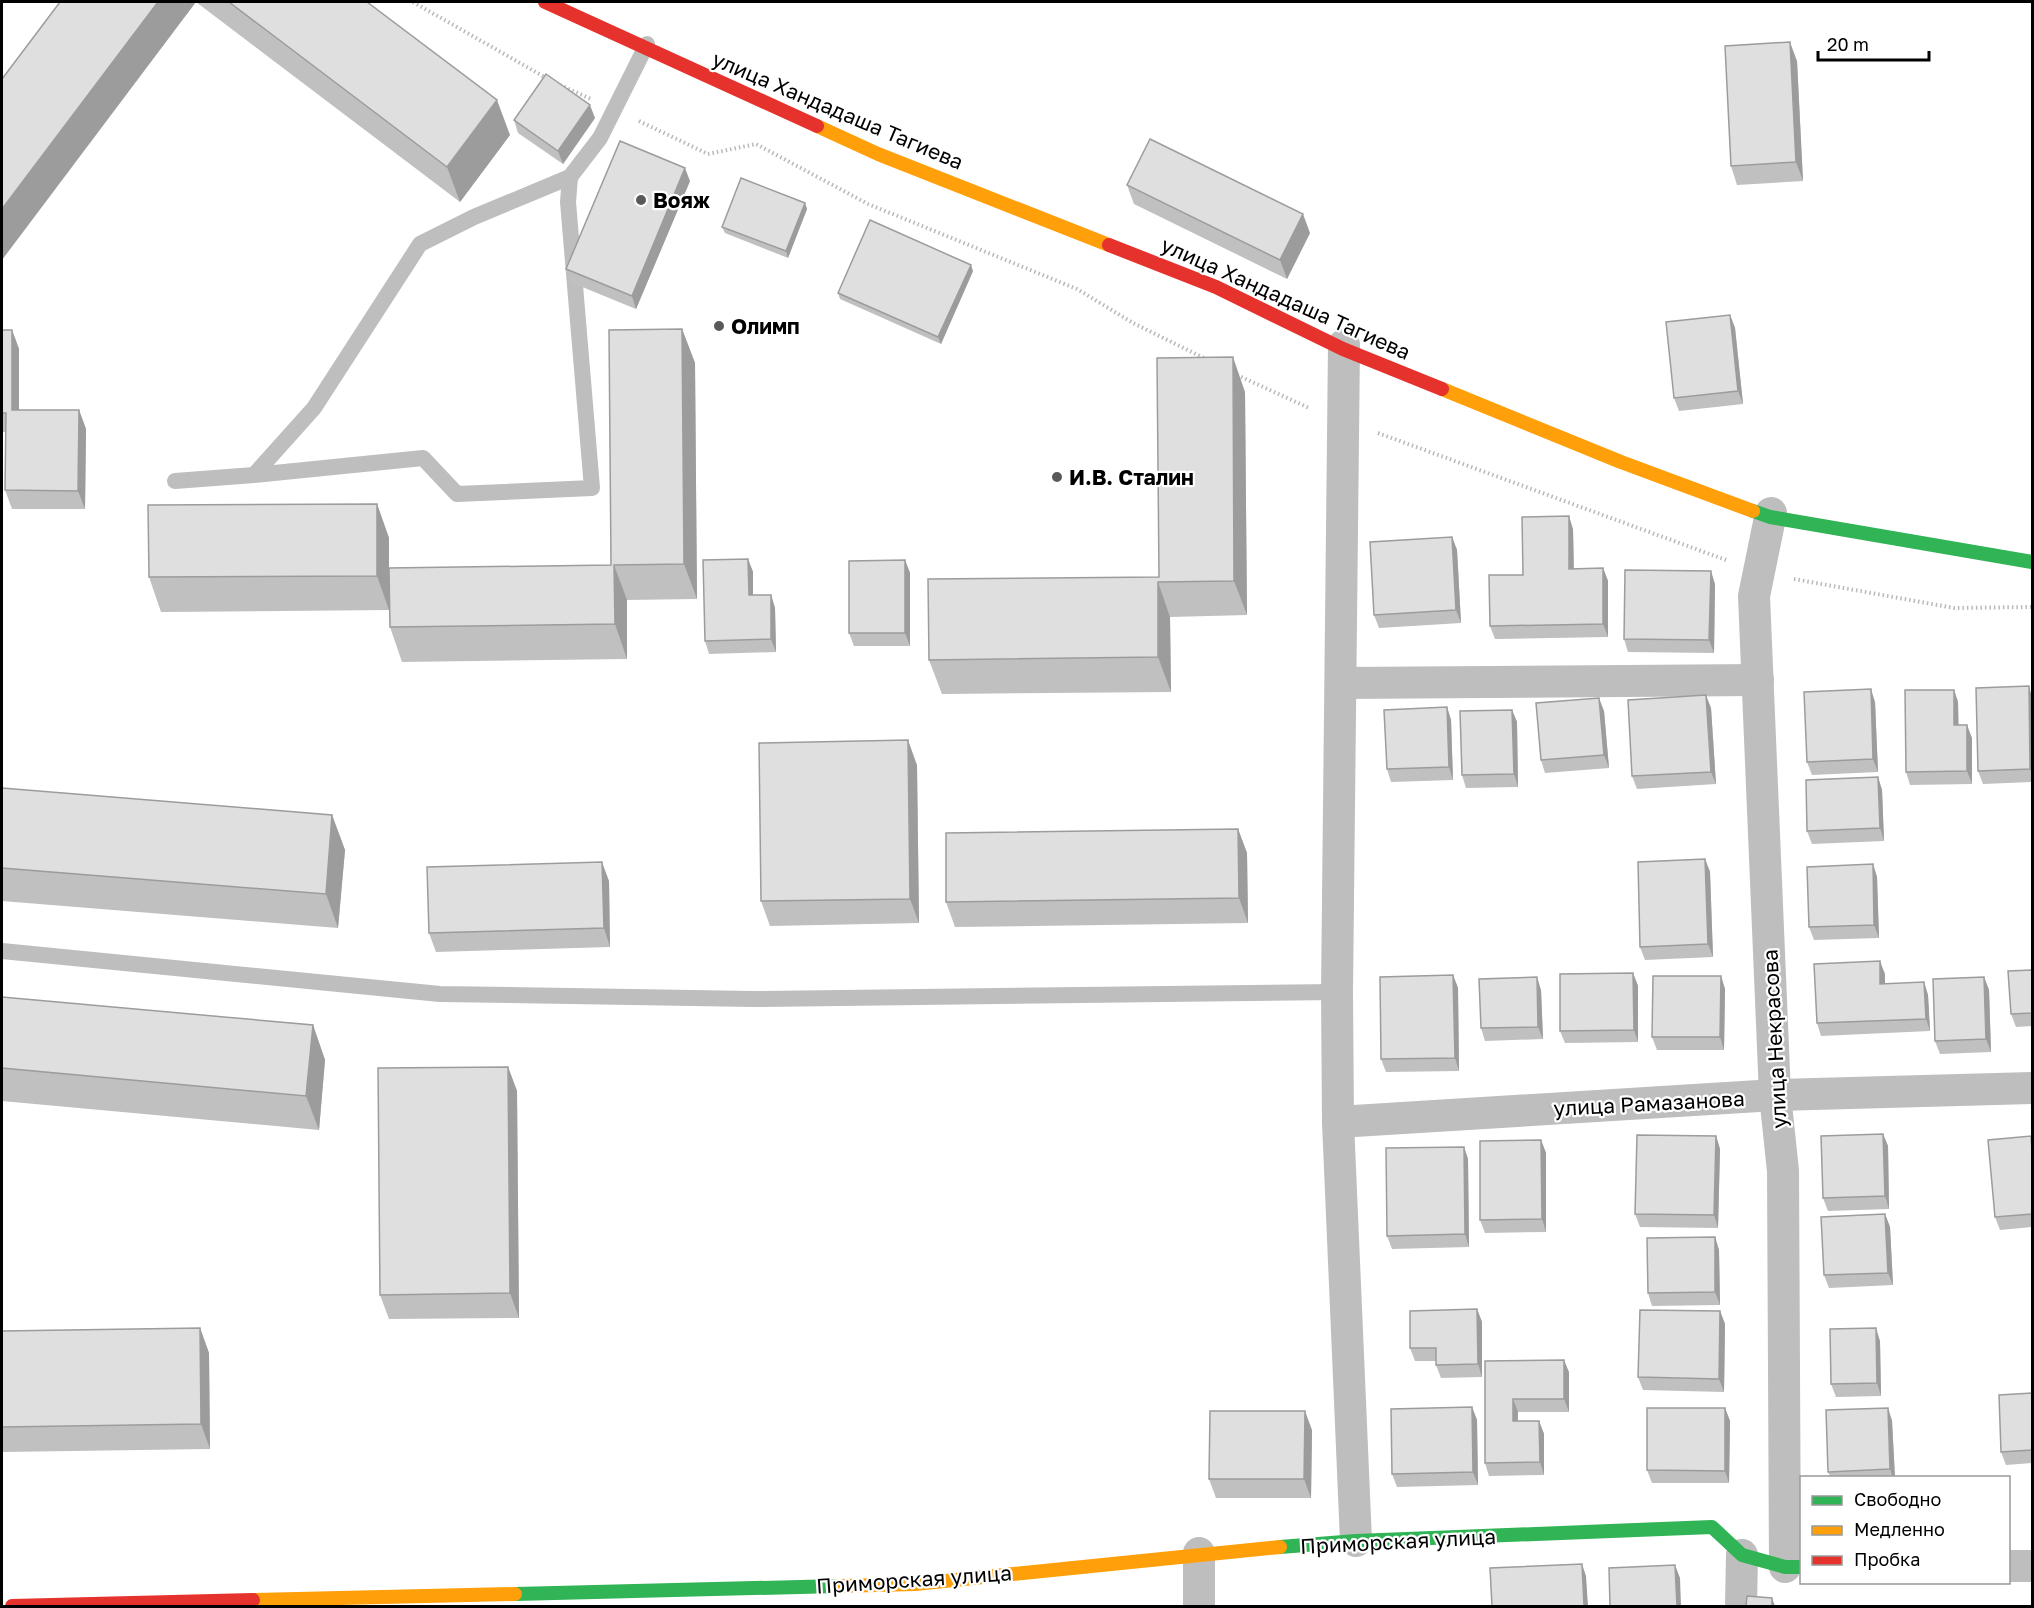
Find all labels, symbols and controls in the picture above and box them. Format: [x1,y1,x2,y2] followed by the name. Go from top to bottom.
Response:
[1818,24,1929,62] scale bar
[1827,33,1869,55] text: 20 m
[709,45,967,175] street label: улица Хандадаша Тагиева
[653,187,711,213] place label: Вояж
[634,193,648,207] marker: Вояж
[1157,231,1415,365] street label: улица Хандадаша Тагиева
[731,313,800,339] place label: Олимп
[712,319,726,333] marker: Олимп
[1069,464,1194,490] place label: И.В. Сталин
[1050,470,1064,484] marker: И.В. Сталин
[1756,949,1792,1129] street label: улица Некрасова
[1553,1085,1745,1121] street label: улица Рамазанова
[1800,1476,2010,1584] legend
[1854,1488,1941,1510] text: Свободно
[1854,1518,1945,1540] text: Медленно
[1299,1523,1497,1559] street label: Приморская улица
[1854,1548,1920,1570] text: Пробка
[815,1559,1013,1599] street label: Приморская улица

